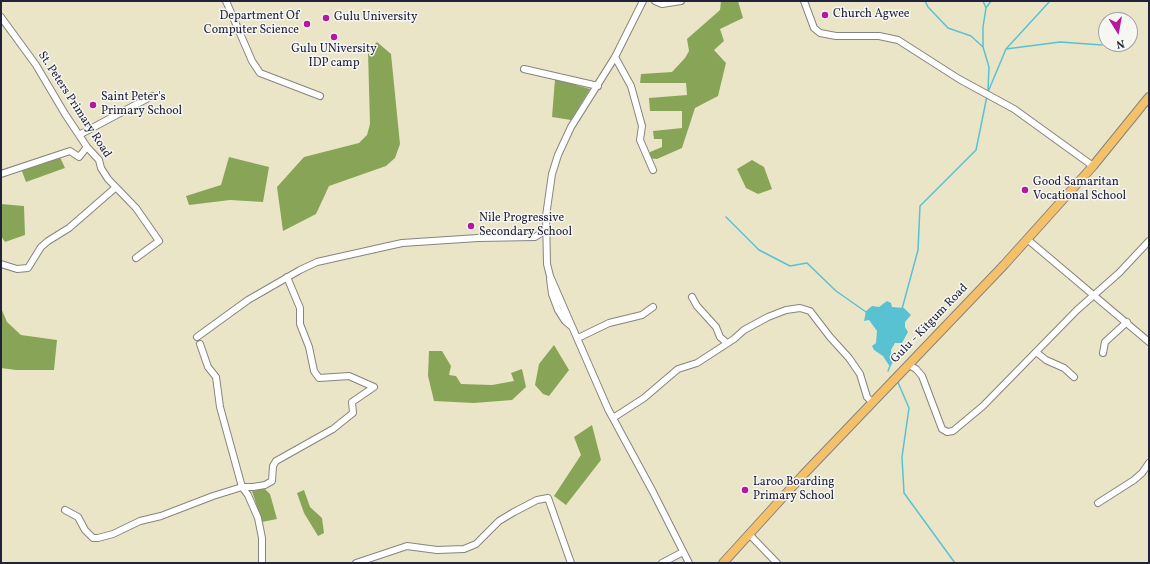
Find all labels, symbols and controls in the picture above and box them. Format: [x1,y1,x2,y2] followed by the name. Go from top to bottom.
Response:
[833,8,910,22] place label: Church Agwee
[204,10,299,38] place label: Department Of Computer Science
[820,10,830,20] marker: Church Agwee
[334,11,418,25] place label: Gulu University
[1098,12,1138,52] north arrow
[321,13,331,23] marker: Gulu University
[302,19,312,29] marker: Department Of Computer Science
[329,32,339,42] marker: Gulu UNiversity IDP camp
[1115,35,1126,51] text: N
[291,43,377,71] place label: Gulu UNiversity IDP camp
[34,49,114,161] street label: St. Peters Primary Road
[101,91,182,119] place label: Saint Peter's Primary School
[88,100,98,110] marker: Saint Peter's Primary School
[1033,176,1126,204] place label: Good Samaritan Vocational School
[1020,185,1030,195] marker: Good Samaritan Vocational School
[479,212,572,240] place label: Nile Progressive Secondary School
[466,221,476,231] marker: Nile Progressive Secondary School
[888,281,972,367] street label: Gulu - Kitgum Road
[753,476,834,504] place label: Laroo Boarding Primary School
[740,485,750,495] marker: Laroo Boarding Primary School

